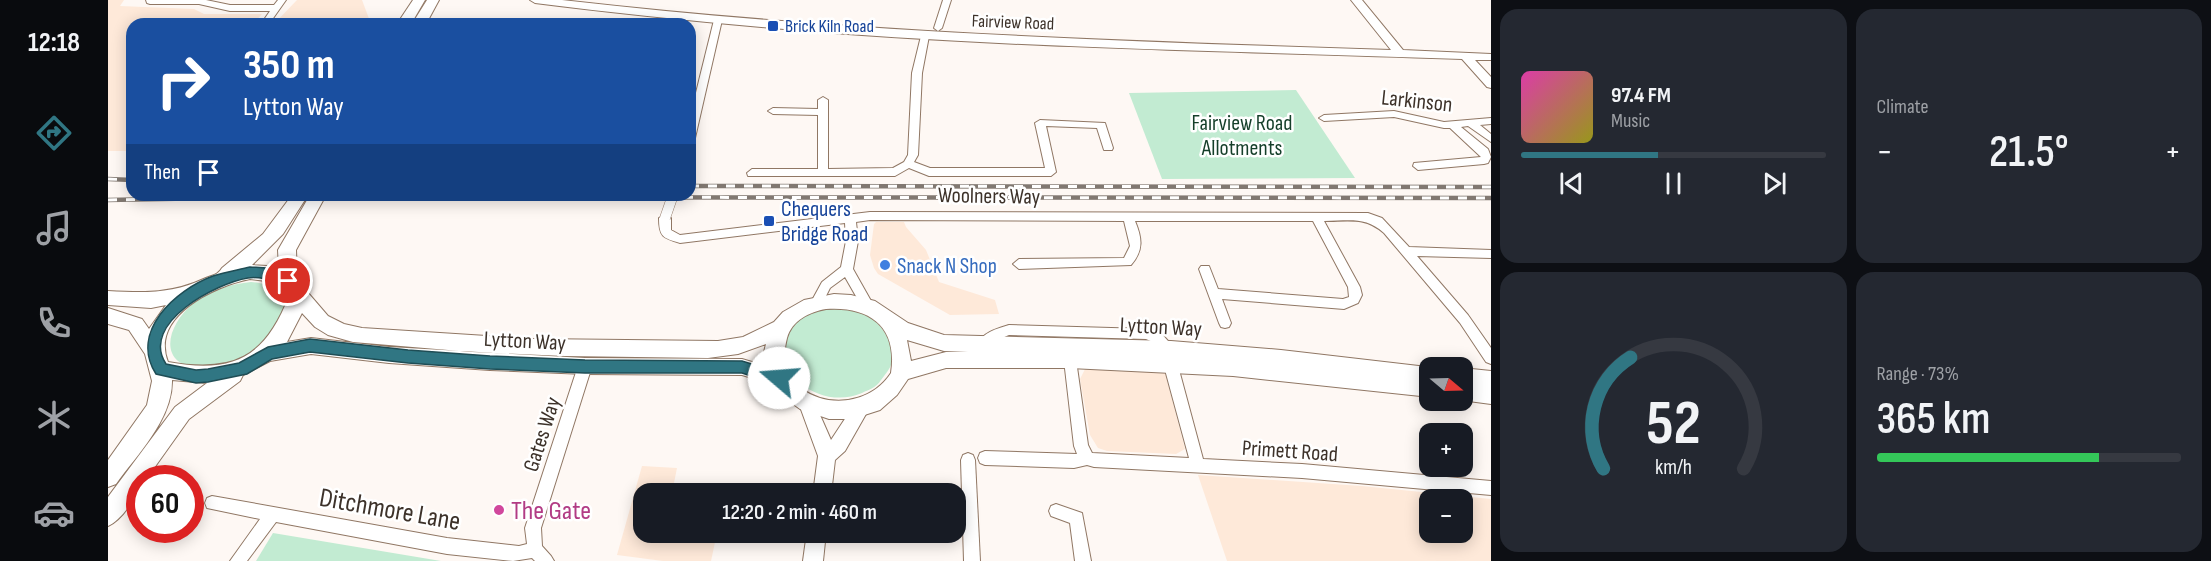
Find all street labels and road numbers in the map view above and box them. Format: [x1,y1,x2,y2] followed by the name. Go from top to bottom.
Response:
[971,11,1055,34] street label: Fairview Road
[1380,84,1454,119] street label: Larkinson
[938,182,1041,211] street label: Woolners Way
[1119,312,1203,343] street label: Lytton Way
[483,326,567,357] street label: Lytton Way
[518,393,567,475] street label: Gates Way
[1241,435,1339,468] street label: Primett Road
[317,482,463,538] street label: Ditchmore Lane

